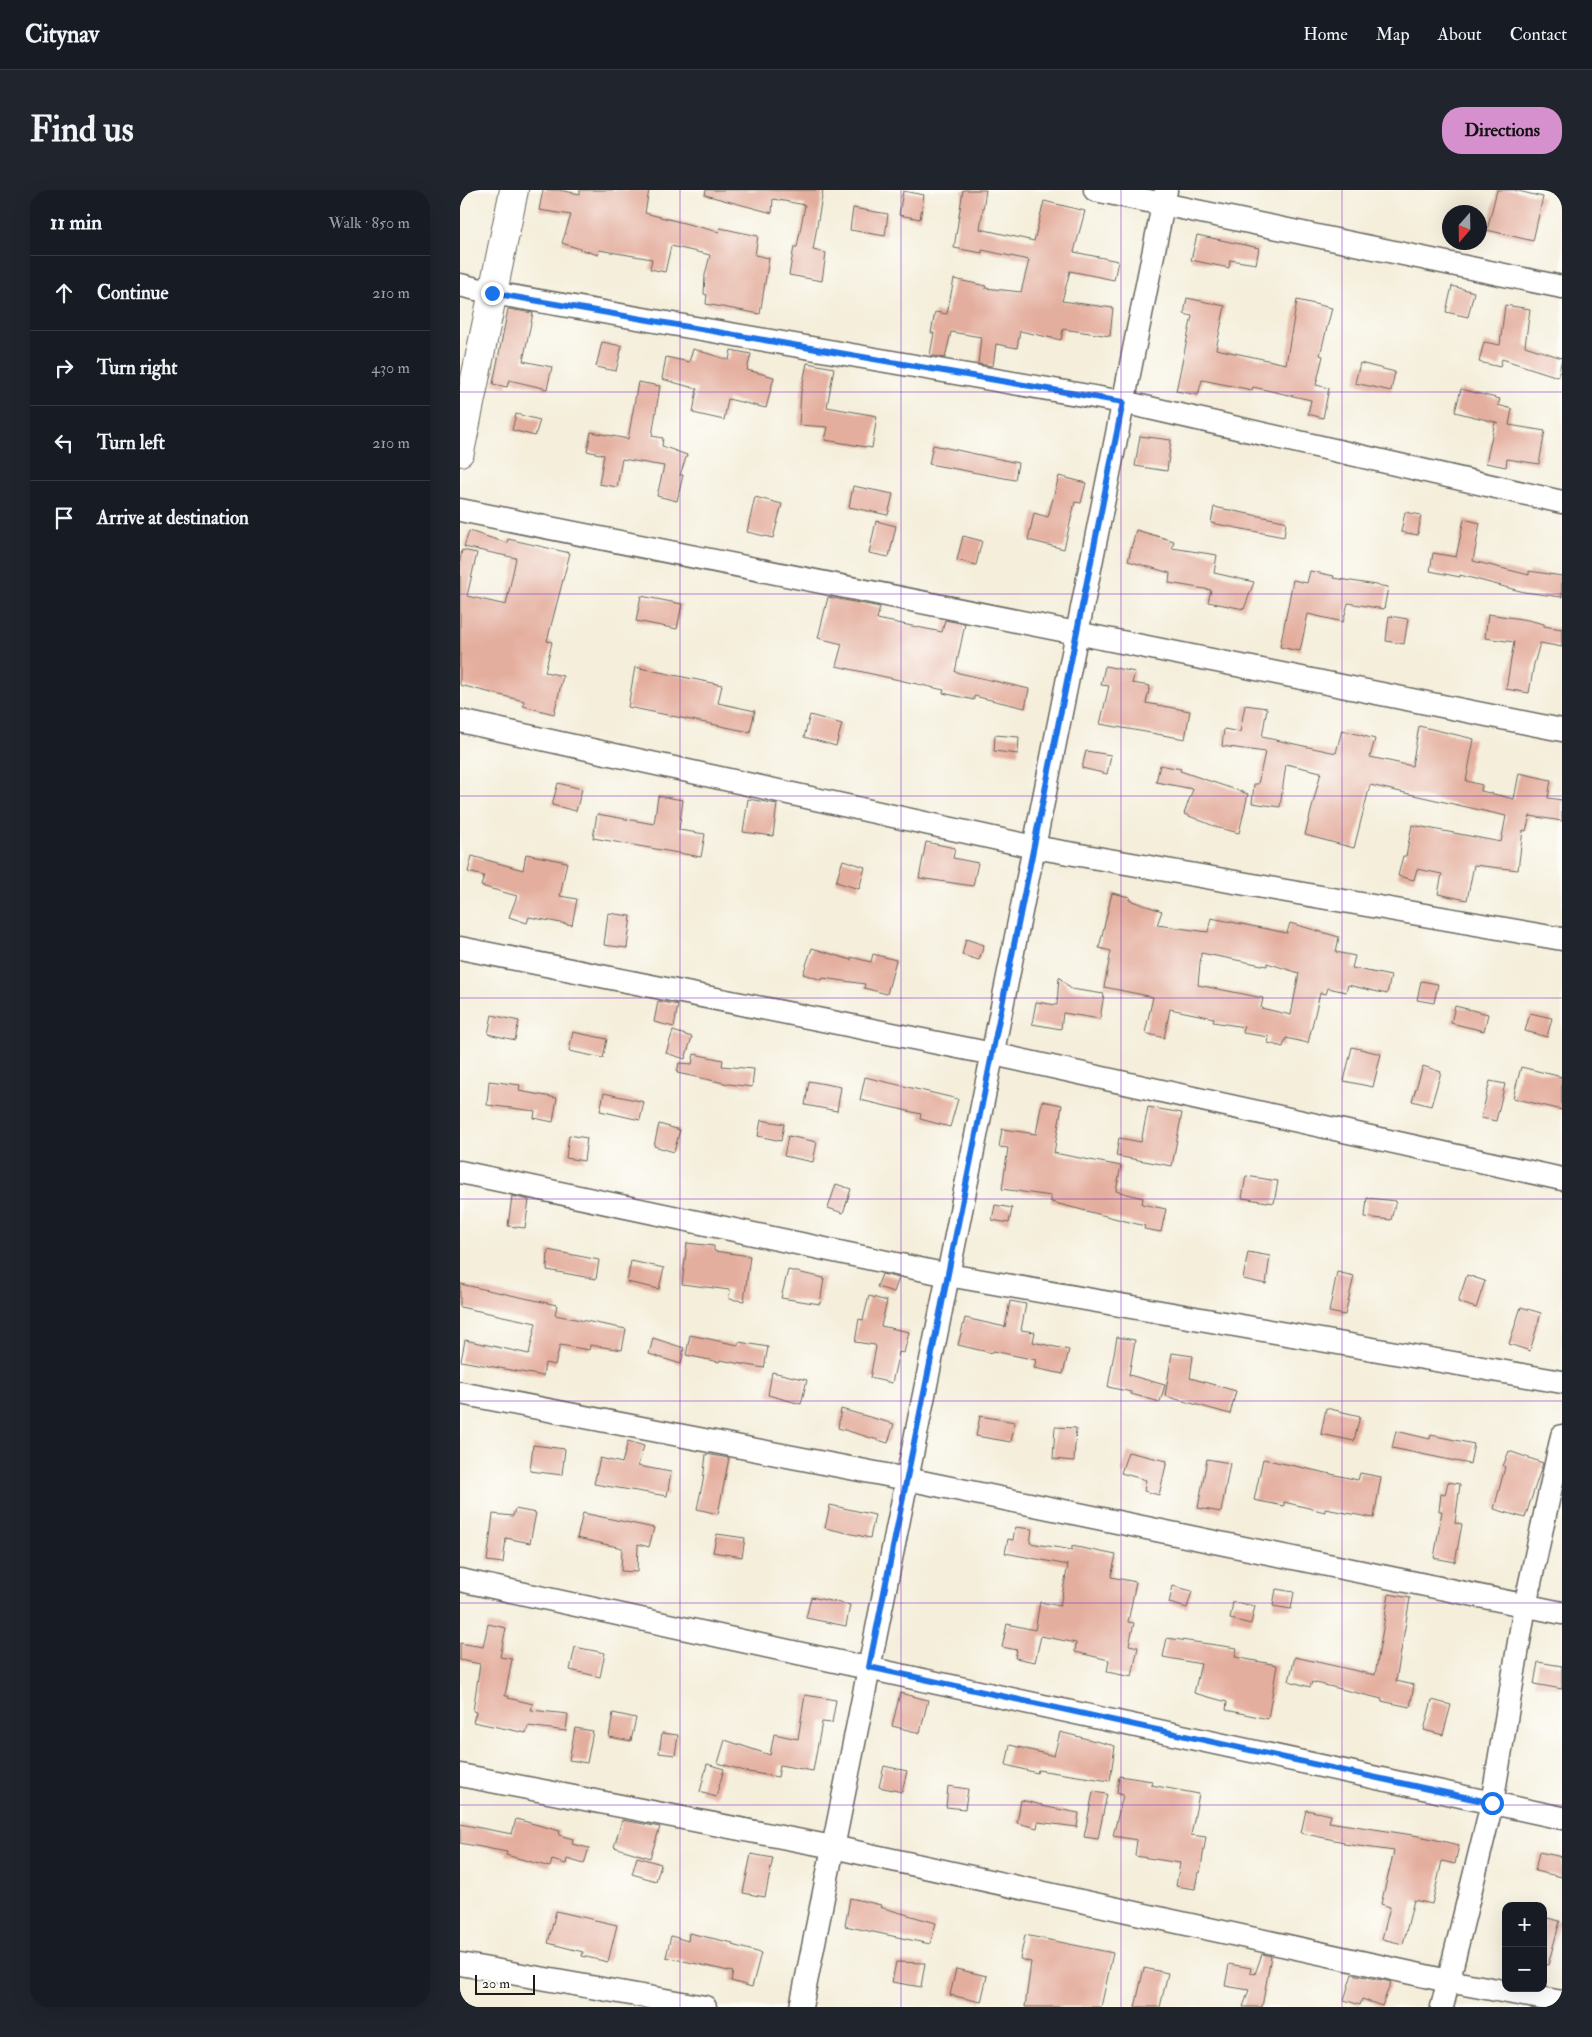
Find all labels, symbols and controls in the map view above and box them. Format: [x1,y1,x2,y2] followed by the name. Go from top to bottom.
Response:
[25,19,99,50] text: Citynav
[1303,23,1348,46] text: Home
[1376,23,1410,46] text: Map
[1438,23,1482,46] text: About
[1510,23,1567,46] text: Contact
[1442,107,1562,154] button: Directions
[30,108,134,152] text: Find us
[1442,205,1487,250] north arrow
[50,209,102,236] text: 11 min
[329,213,410,233] text: Walk · 850 m
[50,279,78,307] icon: ahead
[97,281,168,305] text: Continue
[481,282,504,305] route end
[372,283,410,303] text: 210 m
[50,354,78,382] icon: right
[97,356,177,380] text: Turn right
[371,358,410,378] text: 430 m
[50,429,78,457] icon: left
[97,431,165,455] text: Turn left
[372,433,410,453] text: 210 m
[50,504,78,532] icon: arrive
[97,506,249,530] text: Arrive at destination
[1481,1792,1504,1815] route start
[1502,1902,1547,1992] map controls
[1502,1902,1547,1947] button: +
[1502,1947,1547,1992] button: −
[475,1972,535,1995] scale bar
[482,1975,510,1992] text: 20 m

